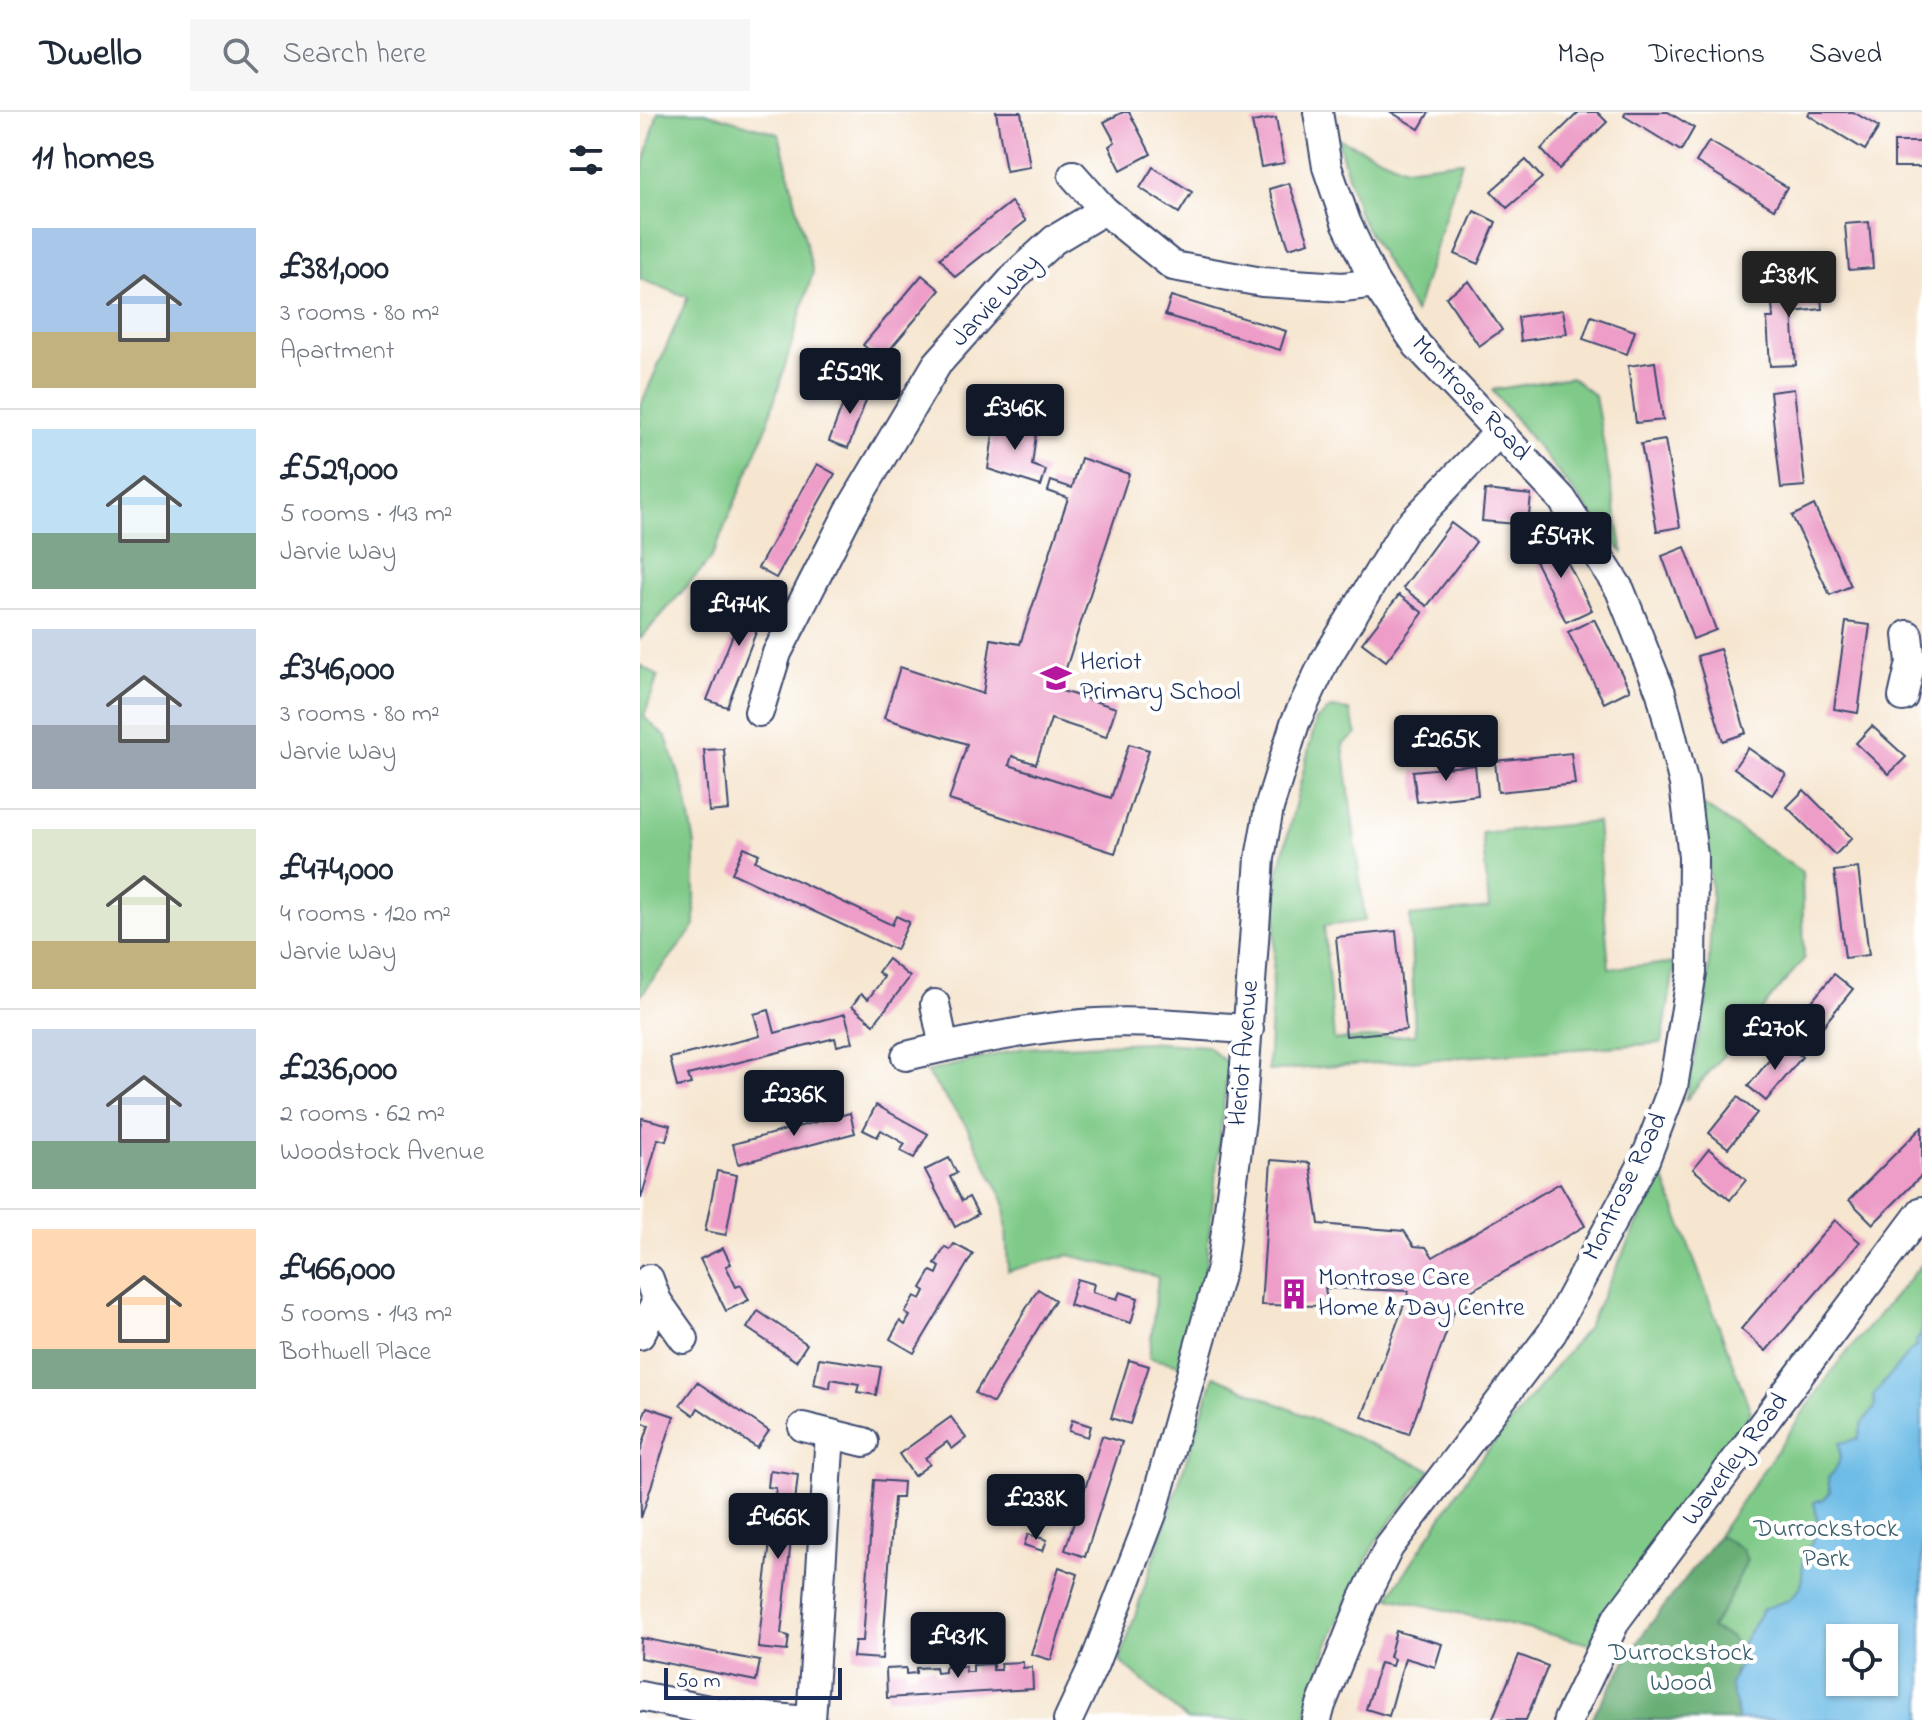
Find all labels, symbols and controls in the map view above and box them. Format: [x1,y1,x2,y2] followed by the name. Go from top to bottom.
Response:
[190,19,750,91] search box
[40,27,142,83] text: Dwello
[218,33,262,77] icon: search
[282,33,426,77] text: Search here
[1557,35,1605,76] text: Map
[1649,35,1765,76] text: Directions
[1809,35,1882,76] text: Saved
[32,135,155,185] text: 11 homes
[564,138,608,182] icon: filters
[280,245,389,295] text: £381,000
[942,246,1050,356] street label: Jarvie Way
[1733,251,1845,319] pin: £381K
[1760,258,1818,296] text: £381K
[96,260,192,356] icon: home
[280,295,440,333] text: 3 rooms · 80 m²
[1401,327,1539,471] street label: Montrose Road
[280,333,394,371] text: Apartment
[794,348,906,416] pin: £529K
[818,355,882,393] text: £529K
[959,384,1071,452] pin: £346K
[984,391,1046,429] text: £346K
[280,446,398,496] text: £529,000
[96,461,192,557] icon: home
[280,496,453,534] text: 5 rooms · 143 m²
[1505,512,1617,580] pin: £547K
[1528,519,1594,557] text: £547K
[280,534,396,572] text: Jarvie Way
[683,580,795,648] pin: £474K
[708,587,770,625] text: £474K
[1080,644,1241,712] place label: Heriot Primary School
[280,646,394,696] text: £346,000
[96,661,192,757] icon: home
[1039,661,1073,695] school or university icon: Heriot Primary School
[280,696,440,734] text: 3 rooms · 80 m²
[1390,715,1502,783] pin: £265K
[1412,722,1480,760] text: £265K
[280,734,396,772] text: Jarvie Way
[280,846,393,896] text: £474,000
[96,861,192,957] icon: home
[280,896,451,934] text: 4 rooms · 120 m²
[280,934,396,972] text: Jarvie Way
[1220,978,1270,1127] street label: Heriot Avenue
[1719,1004,1831,1072] pin: £270K
[1743,1011,1807,1049] text: £270K
[280,1046,397,1096] text: £236,000
[96,1061,192,1157] icon: home
[738,1070,850,1138] pin: £236K
[762,1077,826,1115] text: £236K
[280,1096,445,1134] text: 2 rooms · 62 m²
[1574,1106,1678,1267] street label: Montrose Road
[280,1134,484,1172] text: Woodstock Avenue
[280,1246,395,1296] text: £466,000
[1318,1260,1525,1328] place label: Montrose Care Home & Day Centre
[96,1261,192,1357] icon: home
[1277,1277,1311,1311] building icon: Montrose Care Home & Day Centre
[280,1296,453,1334] text: 5 rooms · 143 m²
[280,1334,431,1372] text: Bothwell Place
[1673,1385,1799,1535] street label: Waverley Road
[980,1474,1092,1542] pin: £238K
[1005,1481,1067,1519] text: £238K
[722,1493,834,1561] pin: £466K
[747,1500,809,1538] text: £466K
[1753,1511,1899,1579] park label: Durrockstock Park
[902,1612,1014,1680] pin: £431K
[929,1619,987,1657] text: £431K
[1826,1624,1898,1696] map controls
[1826,1624,1898,1696] button: locate
[1608,1635,1754,1703] park label: Durrockstock Wood
[664,1664,842,1700] scale bar
[676,1666,721,1698] text: 50 m

